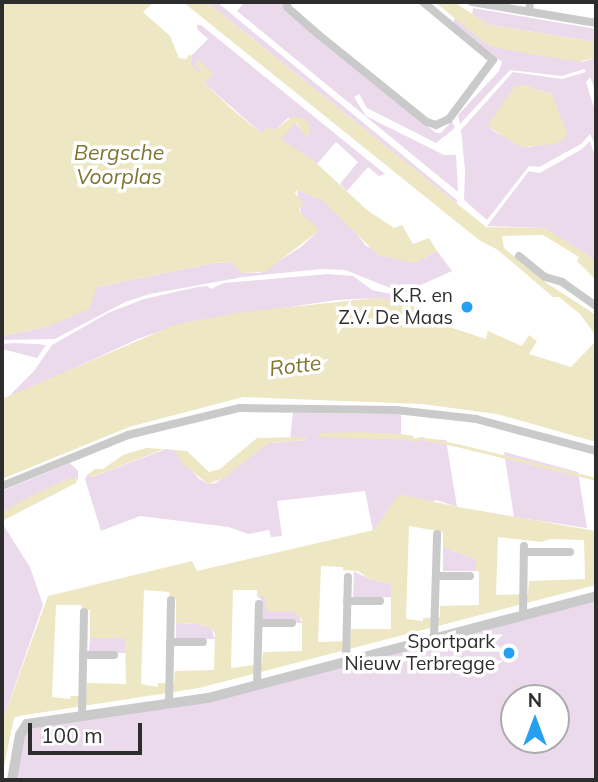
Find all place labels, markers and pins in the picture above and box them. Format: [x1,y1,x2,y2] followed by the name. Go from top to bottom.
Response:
[339,285,453,329] place label: K.R. en Z.V. De Maas
[459,299,475,315] marker: K.R. en Z.V. De Maas
[344,631,495,675] place label: Sportpark Nieuw Terbregge
[501,645,517,661] marker: Sportpark Nieuw Terbregge

